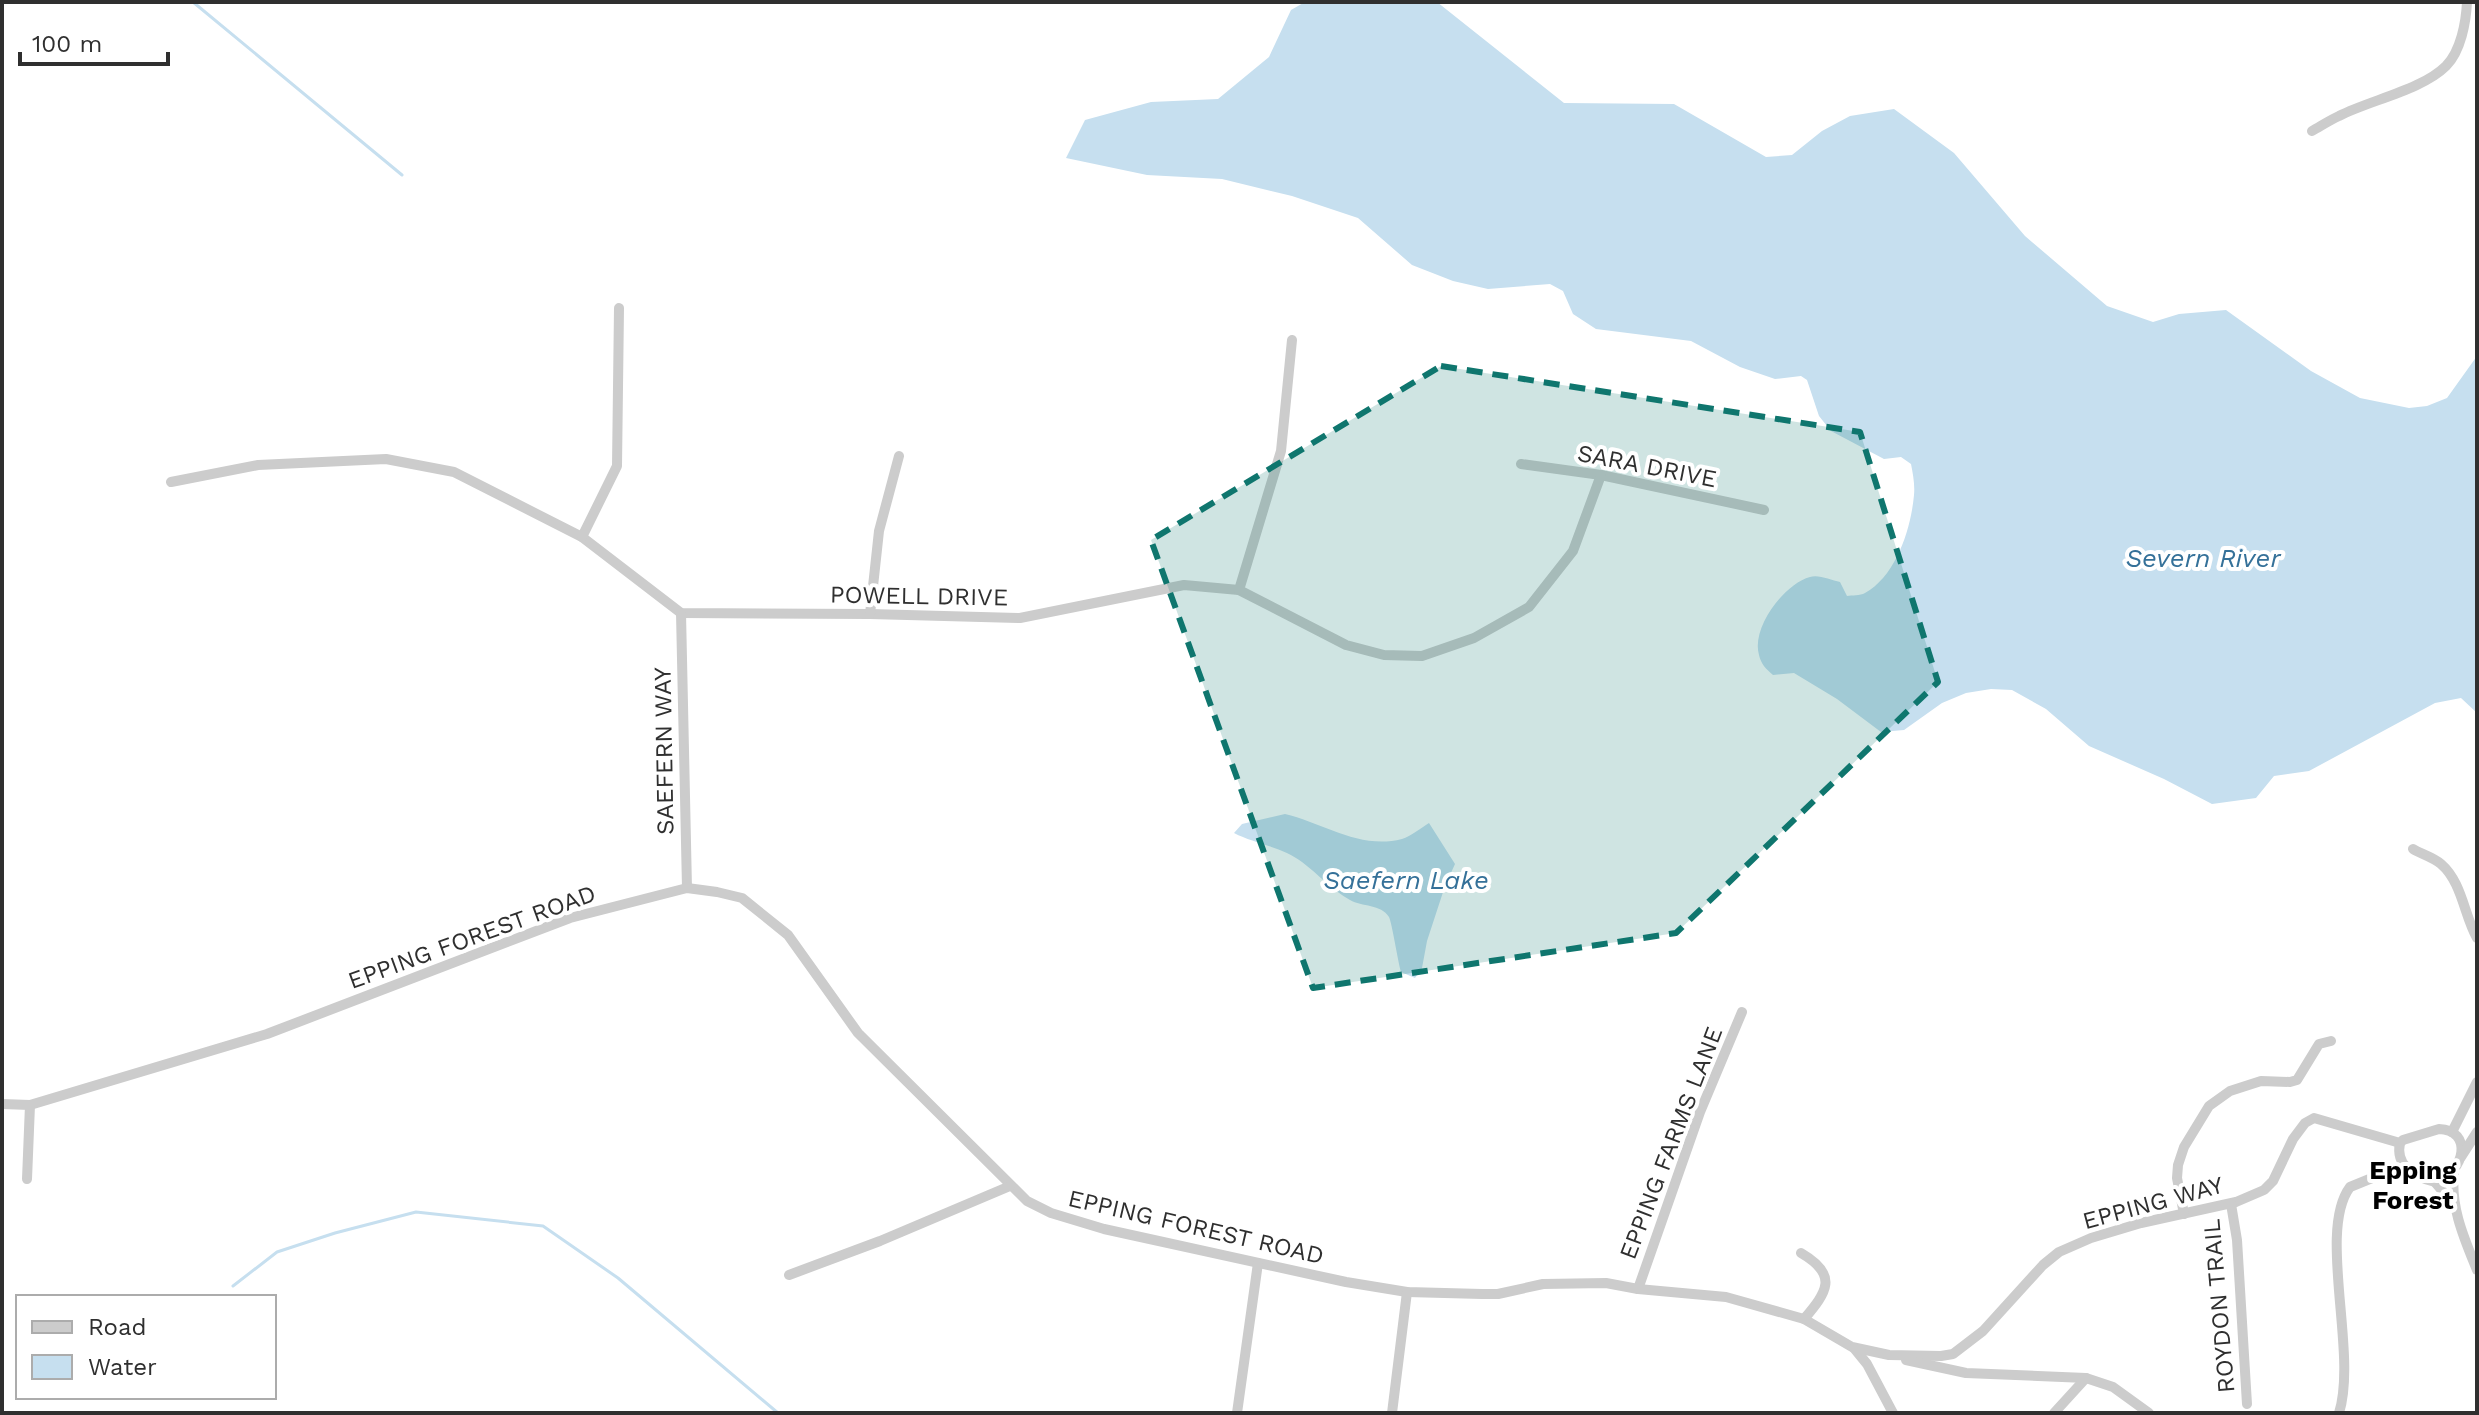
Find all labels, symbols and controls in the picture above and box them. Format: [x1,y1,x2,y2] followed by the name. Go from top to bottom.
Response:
[20,16,168,66] scale bar
[32,30,102,58] text: 100 m
[1575,439,1719,493] street label: SARA DRIVE
[2125,543,2282,573] water label: Severn River
[830,580,1008,612] street label: POWELL DRIVE
[649,667,679,835] street label: SAEFERN WAY
[1323,865,1489,895] water label: Saefern Lake
[344,879,600,995] street label: EPPING FOREST ROAD
[1614,1023,1728,1263] street label: EPPING FARMS LANE
[2369,1155,2457,1215] district label: Epping Forest
[2080,1171,2227,1235] street label: EPPING WAY
[1065,1184,1327,1270] street label: EPPING FOREST ROAD
[2197,1218,2241,1394] street label: ROYDON TRAIL
[16,1295,276,1399] legend
[88,1313,147,1341] text: Road
[88,1353,157,1381] text: Water

